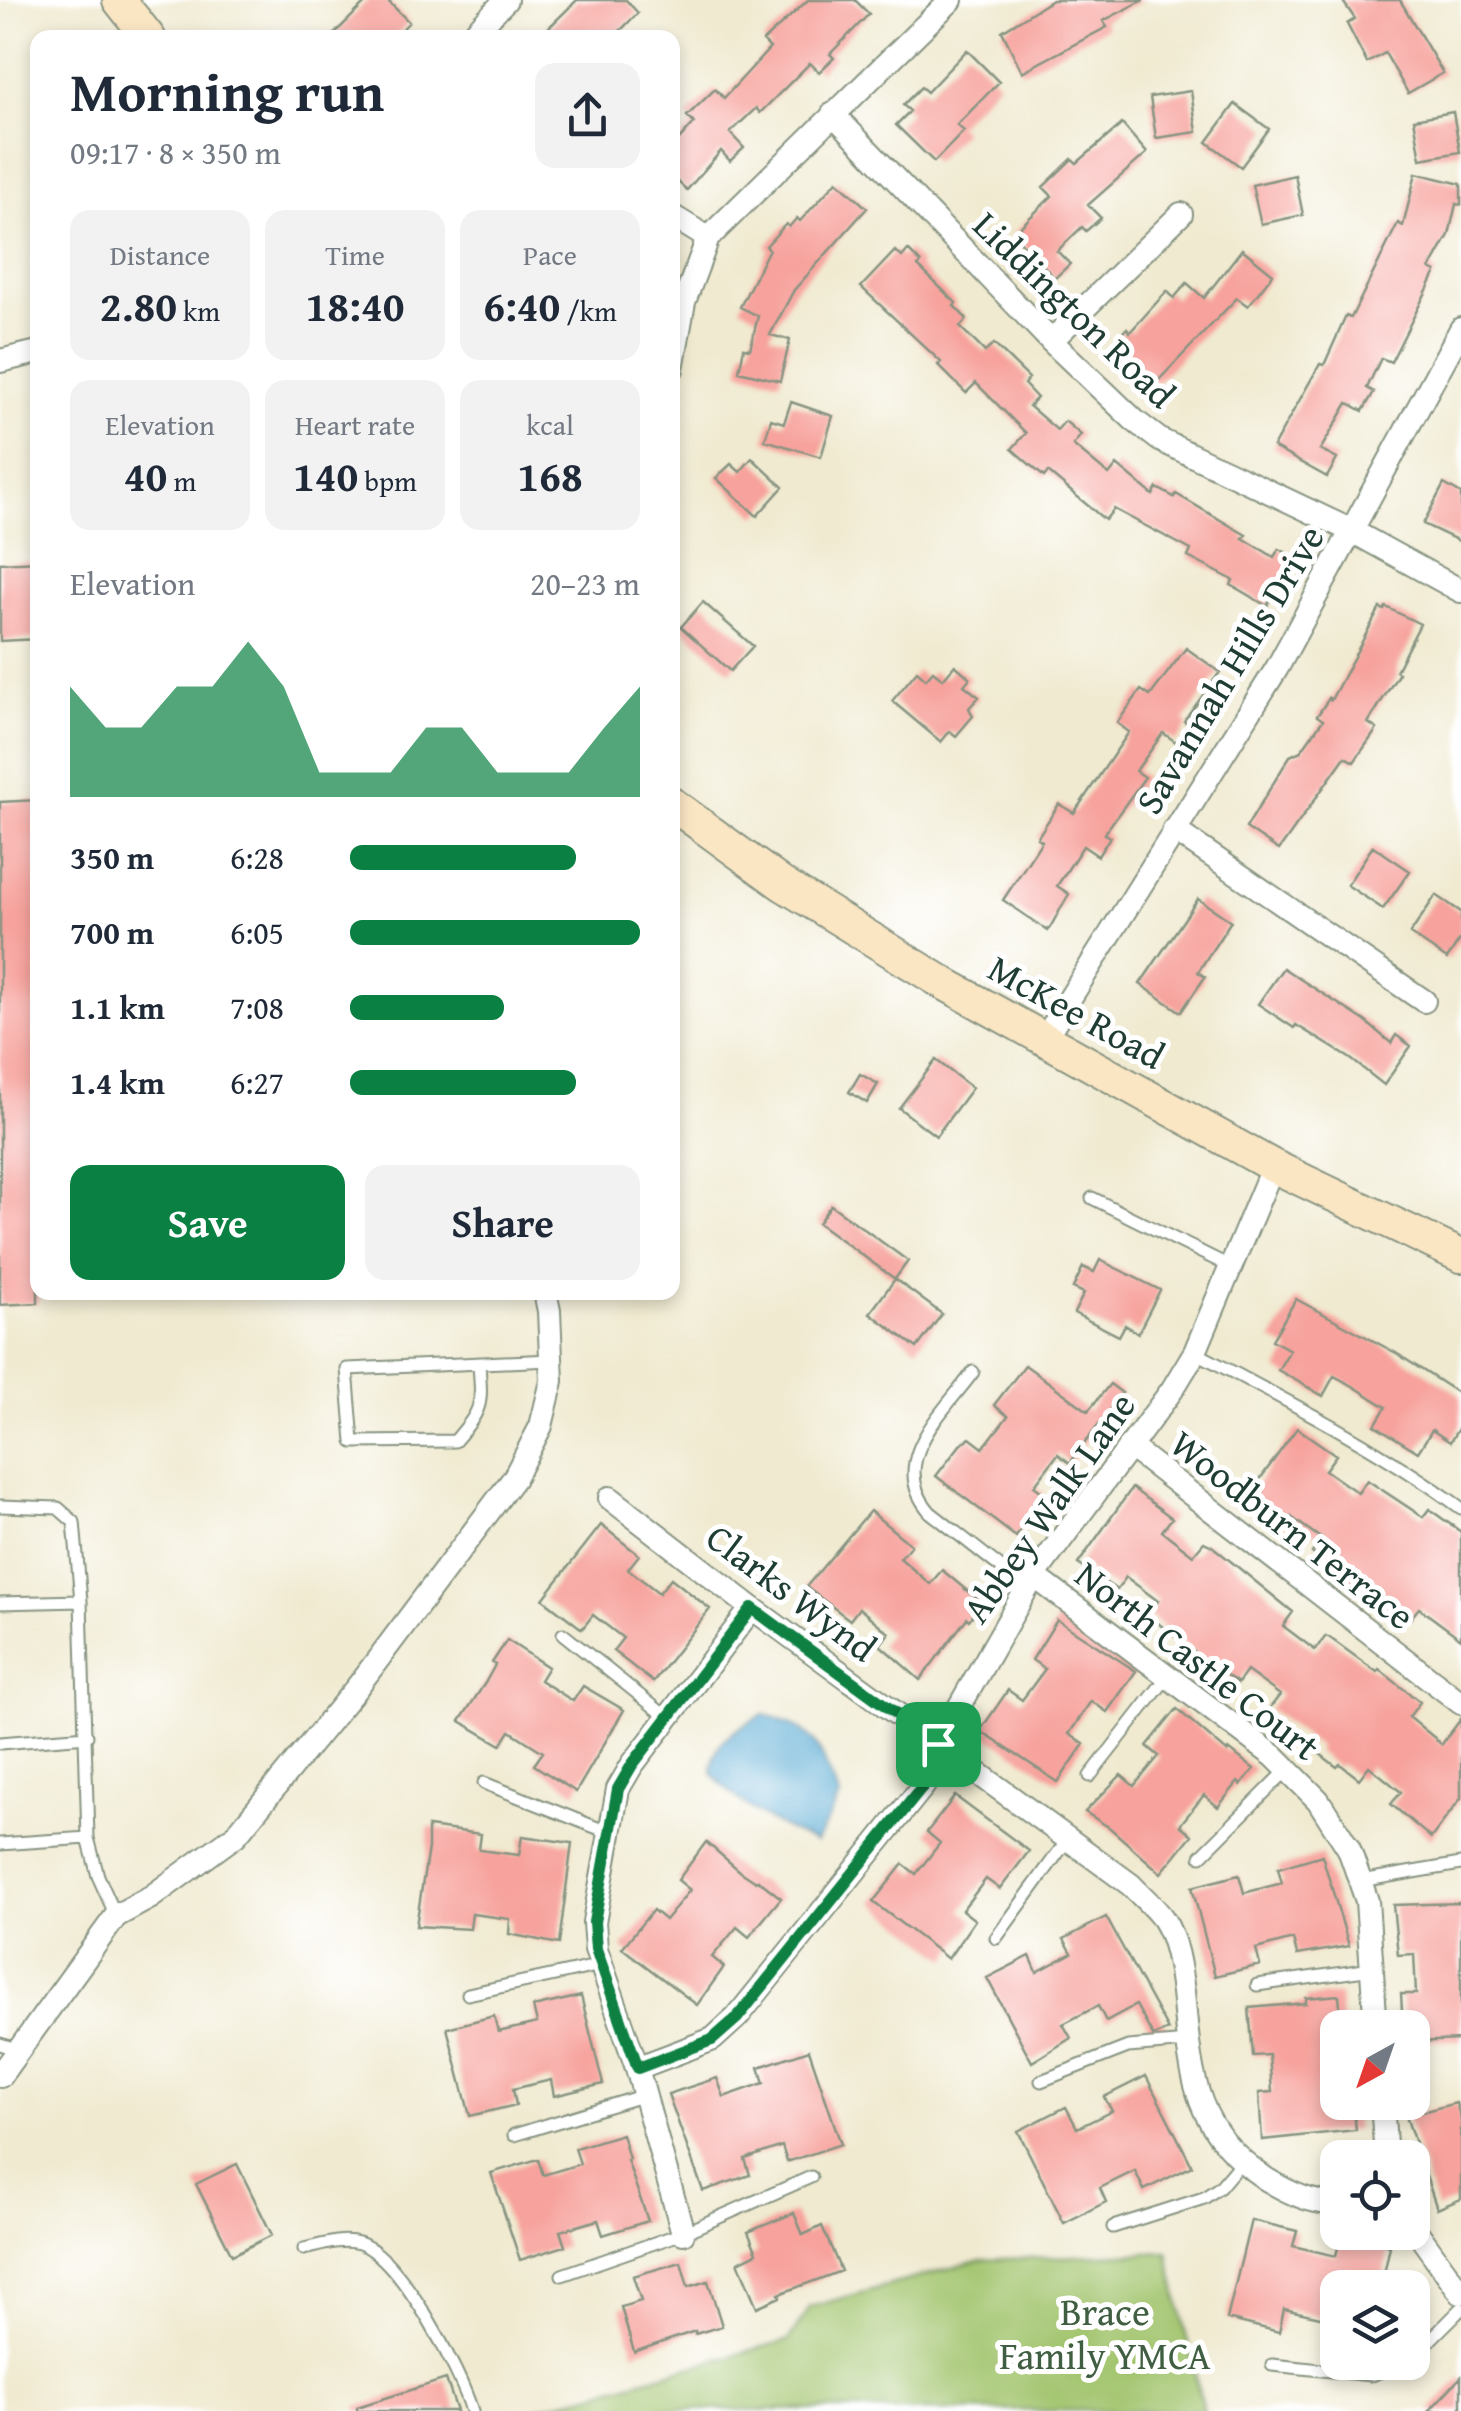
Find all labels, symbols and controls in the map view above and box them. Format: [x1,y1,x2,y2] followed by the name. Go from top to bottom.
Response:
[70,51,384,131] text: Morning run
[535,63,640,168] button: share
[70,129,281,176] text: 09:17 · 8 × 350 m
[961,198,1189,421] street label: Liddington Road
[110,234,210,275] text: Distance
[325,234,385,275] text: Time
[523,234,577,275] text: Pace
[100,275,177,336] text: 2.80
[306,275,404,336] text: 18:40
[483,275,560,336] text: 6:40
[177,290,220,331] text: km
[560,290,617,331] text: /km
[105,404,215,445] text: Elevation
[295,404,415,445] text: Heart rate
[526,404,574,445] text: kcal
[124,445,167,506] text: 40
[293,445,358,506] text: 140
[517,445,583,506] text: 168
[167,460,196,501] text: m
[358,460,417,501] text: bpm
[1120,514,1338,824] street label: Savannah Hills Drive
[70,560,195,607] text: Elevation
[530,560,640,607] text: 20–23 m
[70,834,154,881] text: 350 m
[230,834,284,881] text: 6:28
[70,909,154,956] text: 700 m
[230,909,284,956] text: 6:05
[979,939,1176,1083] street label: McKee Road
[70,984,165,1031] text: 1.1 km
[230,984,284,1031] text: 7:08
[70,1059,165,1106] text: 1.4 km
[230,1059,284,1106] text: 6:27
[70,1165,345,1280] button: Save
[365,1165,640,1280] button: Share
[948,1380,1148,1634] street label: Abbey Walk Lane
[1159,1416,1427,1642] street label: Woodburn Terrace
[695,1509,890,1675] street label: Clarks Wynd
[1064,1547,1332,1773] street label: North Castle Court
[896,1702,981,1787] pin
[911,1717,966,1772] icon: arrive
[1320,2010,1430,2120] north arrow
[1320,2010,1430,2380] map controls
[1320,2140,1430,2250] button: locate
[1320,2270,1430,2380] button: layers
[999,2283,1211,2383] park label: Brace Family YMCA

